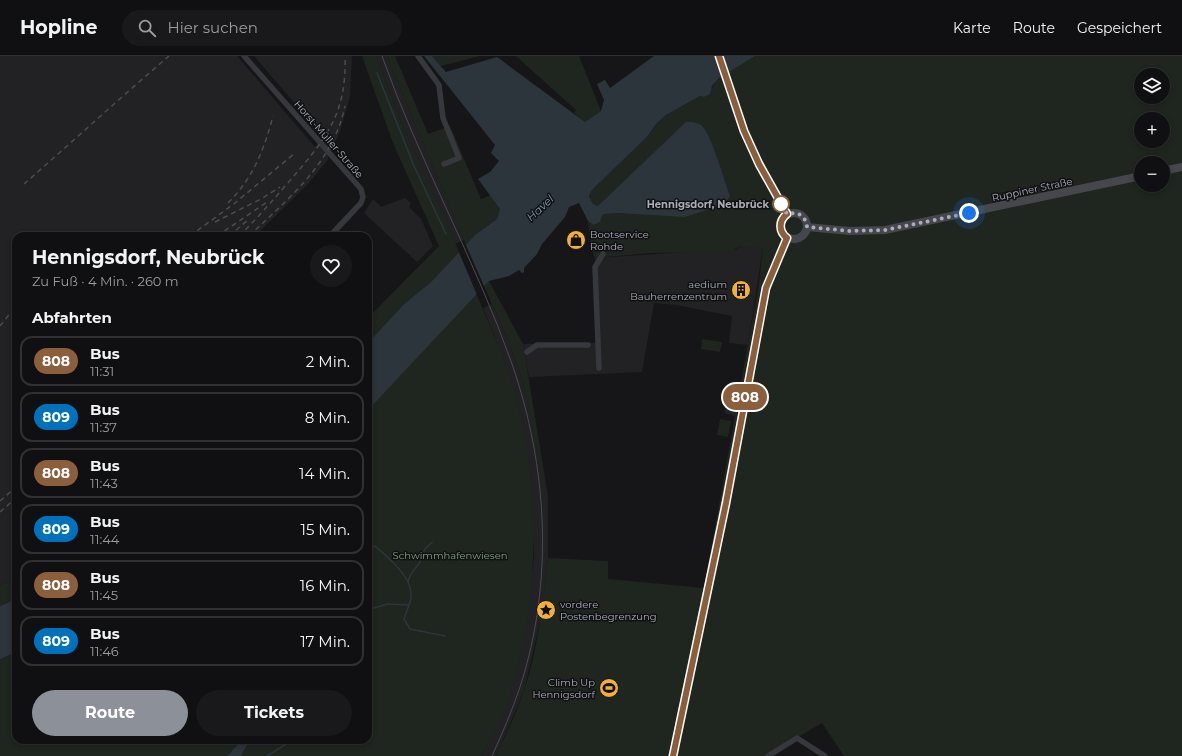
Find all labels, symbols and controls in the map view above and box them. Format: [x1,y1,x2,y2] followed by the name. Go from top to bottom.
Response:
[122,10,402,46] search box
[20,16,98,39] text: Hopline
[136,17,158,39] icon: search
[168,18,258,37] text: Hier suchen
[953,19,991,37] text: Karte
[1013,19,1055,37] text: Route
[1077,19,1162,37] text: Gespeichert
[1134,68,1170,192] map controls
[1134,68,1170,104] button: layers
[291,98,366,181] street label: Horst-Müller-Straße
[1134,112,1170,148] button: +
[1134,156,1170,192] button: −
[991,175,1074,204] street label: Ruppiner Straße
[524,192,556,224] water label: Havel
[772,195,790,213] marker: Hennigsdorf, Neubrück
[647,198,769,211] place label: Hennigsdorf, Neubrück
[959,203,979,223] your location
[590,228,649,253] place label: Bootservice Rohde
[565,229,587,251] shop icon: Bootservice Rohde
[310,245,352,287] button: heart
[32,246,264,269] text: Hennigsdorf, Neubrück
[32,273,179,289] text: Zu Fuß · 4 Min. · 260 m
[630,278,727,303] place label: aedium Bauherrenzentrum
[730,279,752,301] building icon: aedium Bauherrenzentrum
[32,308,112,327] text: Abfahrten
[90,344,120,363] text: Bus
[42,352,70,370] text: 808
[306,352,350,371] text: 2 Min.
[90,363,114,379] text: 11:31
[722,384,768,410] line badge: 808
[731,388,759,406] text: 808
[90,400,120,419] text: Bus
[42,408,70,426] text: 809
[305,408,350,427] text: 8 Min.
[90,419,117,435] text: 11:37
[90,456,120,475] text: Bus
[42,464,70,482] text: 808
[299,464,350,483] text: 14 Min.
[90,475,118,491] text: 11:43
[90,512,120,531] text: Bus
[42,520,70,538] text: 809
[300,520,350,539] text: 15 Min.
[90,531,119,547] text: 11:44
[393,549,507,562] park label: Schwimmhafenwiesen
[90,568,120,587] text: Bus
[42,576,70,594] text: 808
[300,576,350,595] text: 16 Min.
[90,587,118,603] text: 11:45
[560,598,657,623] place label: vordere Postenbegrenzung
[535,599,557,621] place icon: vordere Postenbegrenzung
[90,624,120,643] text: Bus
[42,632,70,650] text: 809
[300,632,350,651] text: 17 Min.
[90,643,119,659] text: 11:46
[532,676,596,701] place label: Climb Up Hennigsdorf
[598,677,620,699] sports icon: Climb Up Hennigsdorf
[32,690,188,736] button: Route
[196,690,352,736] button: Tickets

